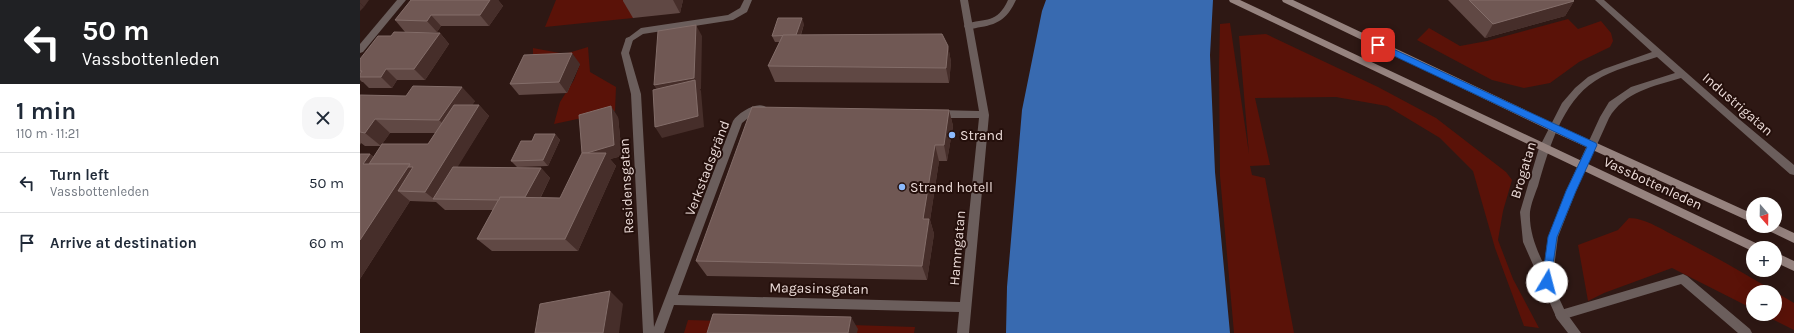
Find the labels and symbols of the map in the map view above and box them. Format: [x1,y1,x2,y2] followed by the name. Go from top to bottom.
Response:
[1361,28,1395,62] pin
[1699,69,1776,140] street label: Industrigatan
[681,118,733,218] street label: Verkstadsgränd
[960,127,1003,144] place label: Strand
[947,130,957,140] marker: Strand
[616,138,637,234] street label: Residensgatan
[1507,140,1540,201] street label: Brogatan
[1601,153,1705,214] street label: Vassbottenleden
[910,179,993,196] place label: Strand hotell
[897,182,907,192] marker: Strand hotell
[1746,197,1782,233] north arrow
[946,210,969,286] street label: Hamngatan
[1526,261,1568,303] position arrow
[769,279,869,298] street label: Magasinsgatan

